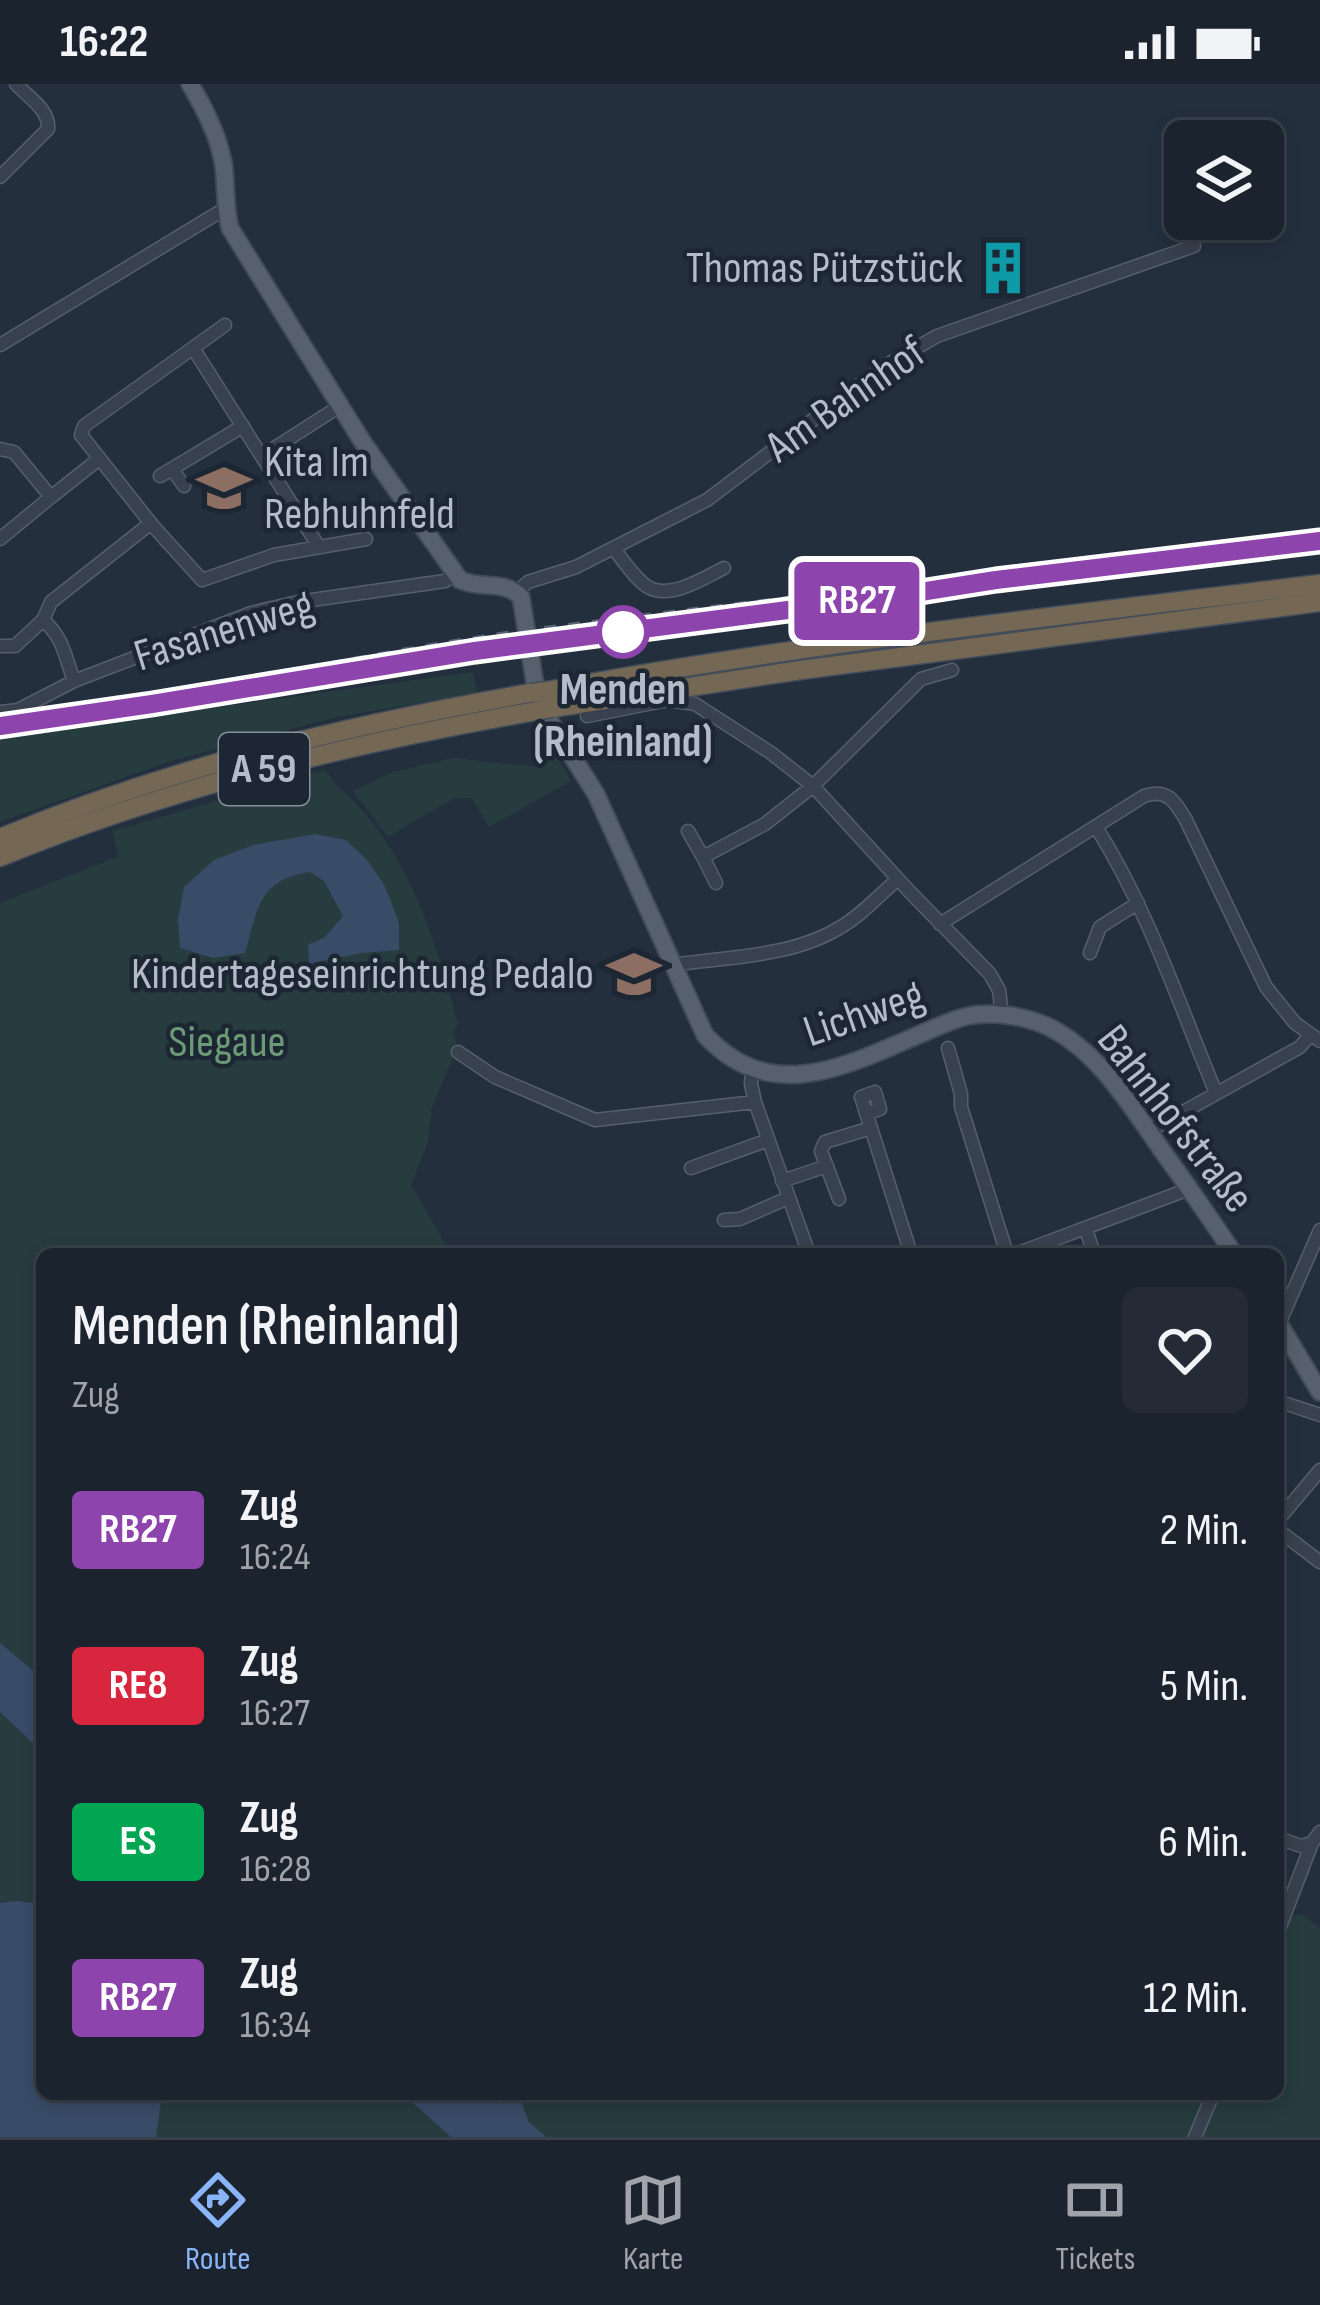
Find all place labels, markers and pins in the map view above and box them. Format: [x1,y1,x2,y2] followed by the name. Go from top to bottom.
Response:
[974,239,1032,297] building icon: Thomas Pützstück
[686,241,963,296] place label: Thomas Pützstück
[264,435,455,542] place label: Kita Im Rebhuhnfeld
[195,459,253,517] school or university icon: Kita Im Rebhuhnfeld
[598,607,648,657] marker: Menden (Rheinland)
[533,663,713,770] place label: Menden (Rheinland)
[605,945,663,1003] school or university icon: Kindertageseinrichtung Pedalo
[131,947,594,1002] place label: Kindertageseinrichtung Pedalo

